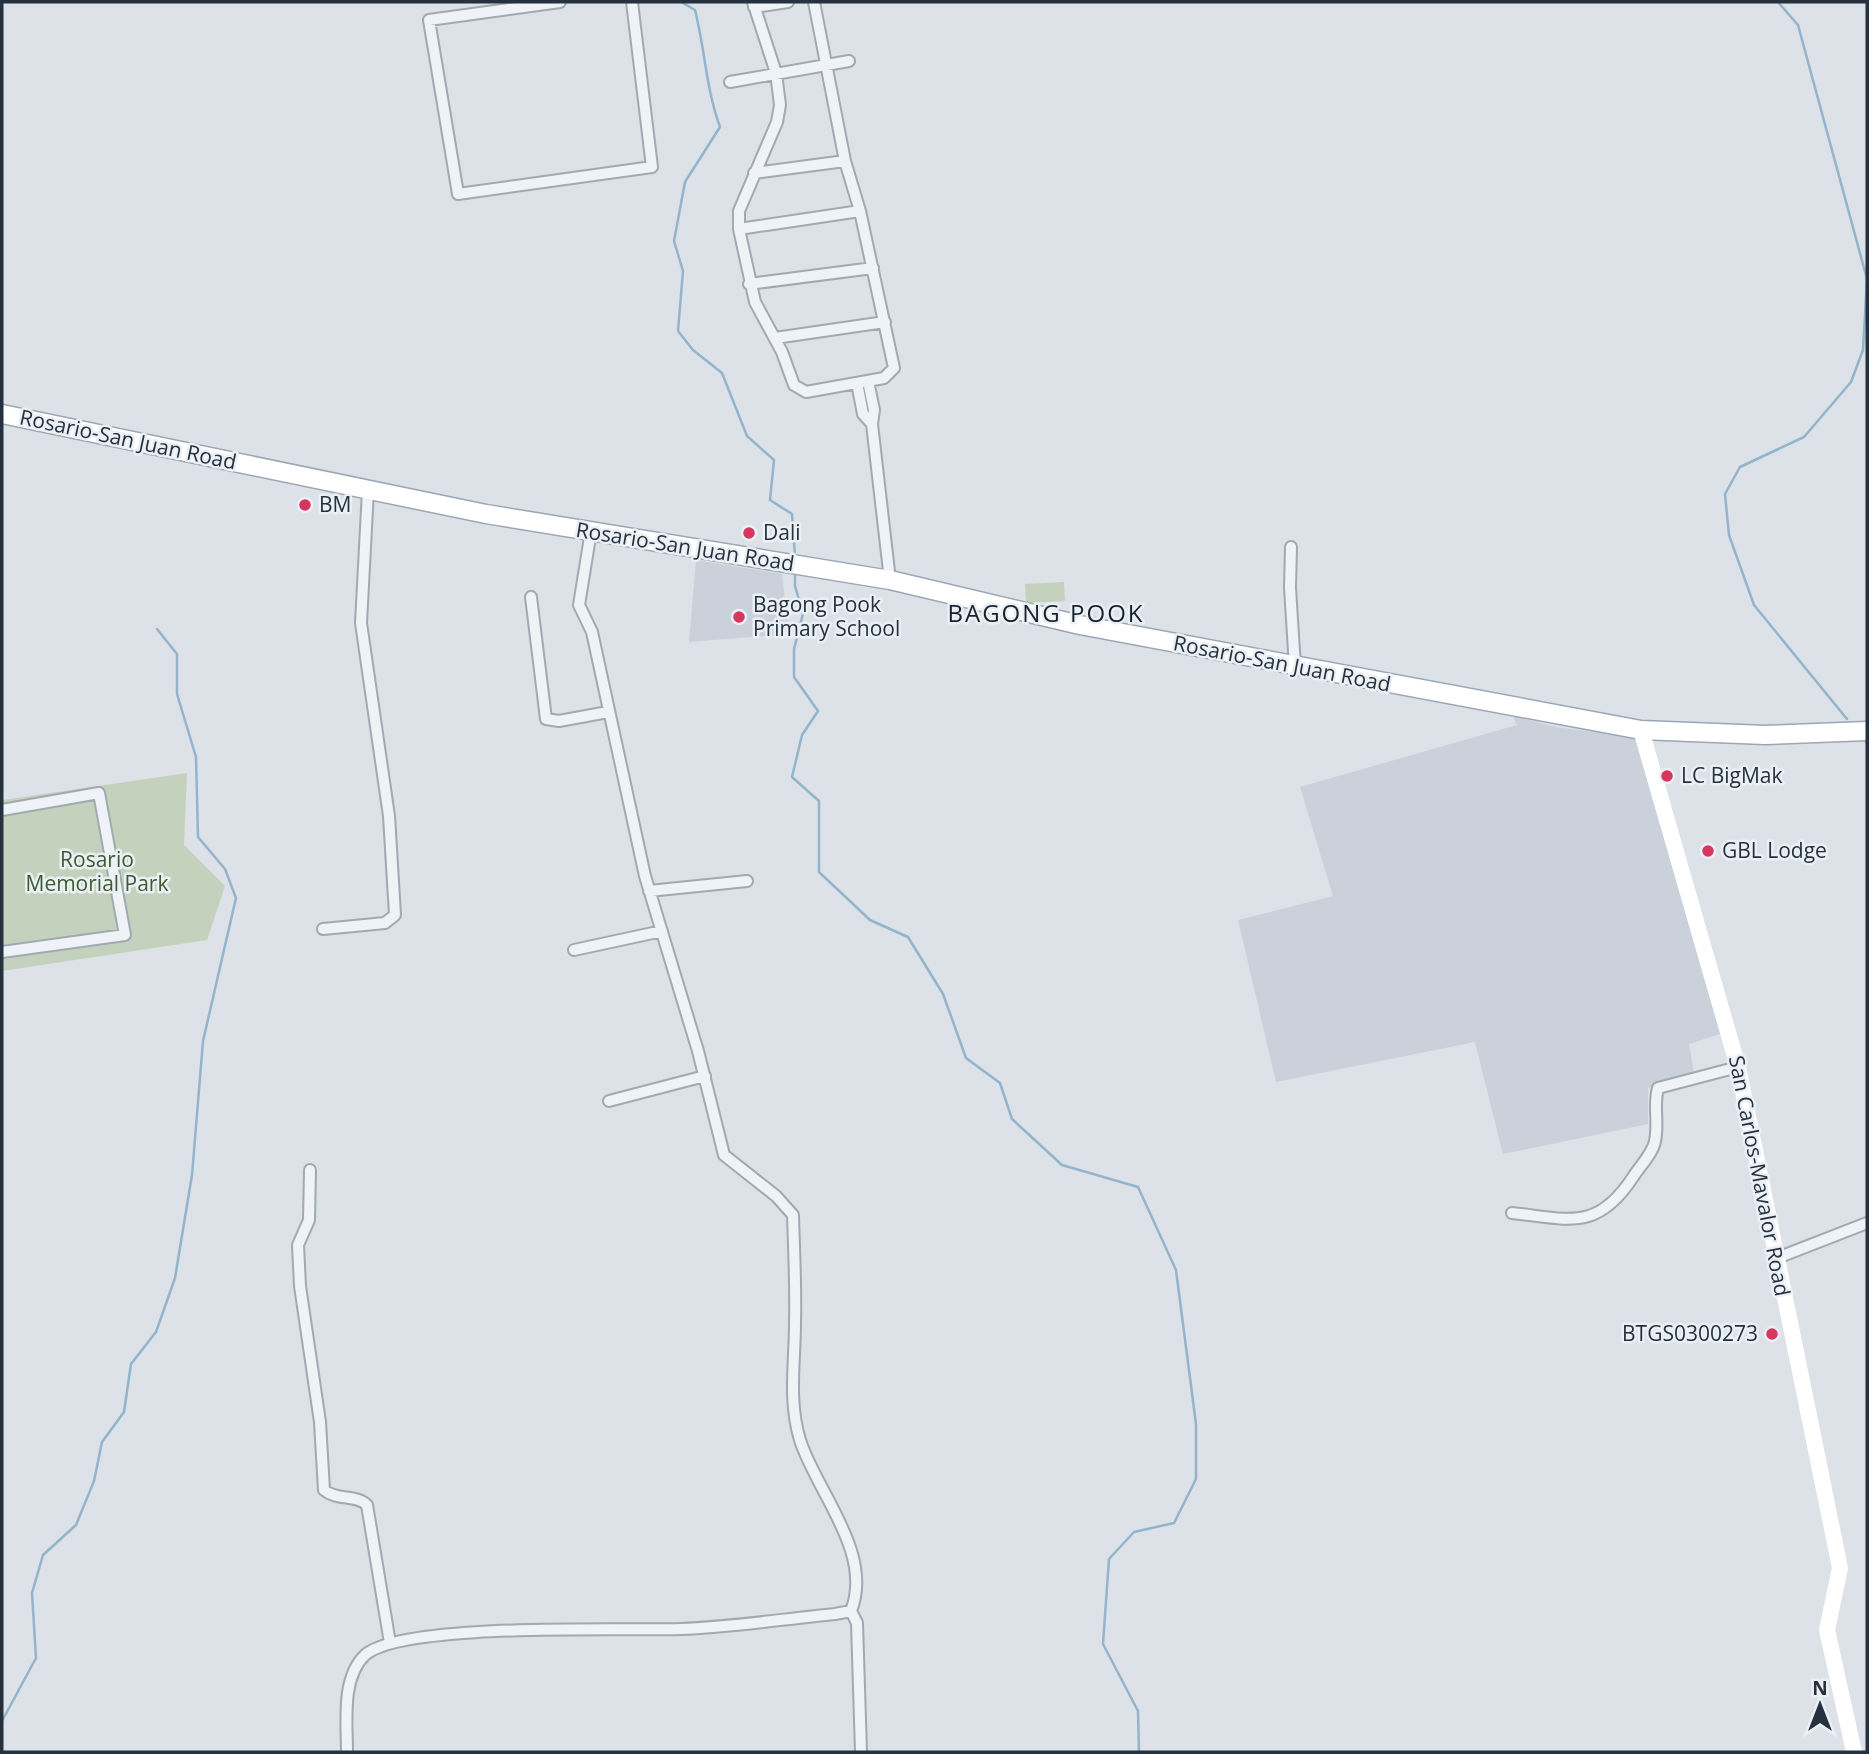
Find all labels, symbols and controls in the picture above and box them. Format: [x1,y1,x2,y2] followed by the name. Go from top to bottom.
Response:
[17,402,239,476] street label: Rosario-San Juan Road
[319,490,351,518] place label: BM
[297,497,313,513] marker: BM
[574,515,796,577] street label: Rosario-San Juan Road
[763,518,801,546] place label: Dali
[741,525,757,541] marker: Dali
[753,590,900,642] place label: Bagong Pook Primary School
[947,596,1145,629] district label: BAGONG POOK
[731,609,747,625] marker: Bagong Pook Primary School
[1171,628,1393,698] street label: Rosario-San Juan Road
[1681,761,1783,789] place label: LC BigMak
[1659,768,1675,784] marker: LC BigMak
[1722,836,1827,864] place label: GBL Lodge
[1700,843,1716,859] marker: GBL Lodge
[26,845,168,897] park label: Rosario Memorial Park
[1723,1053,1797,1298] street label: San Carlos-Mavalor Road
[1622,1319,1758,1347] place label: BTGS0300273
[1764,1326,1780,1342] marker: BTGS0300273
[1785,1670,1855,1740] north arrow
[1812,1675,1828,1701] text: N

